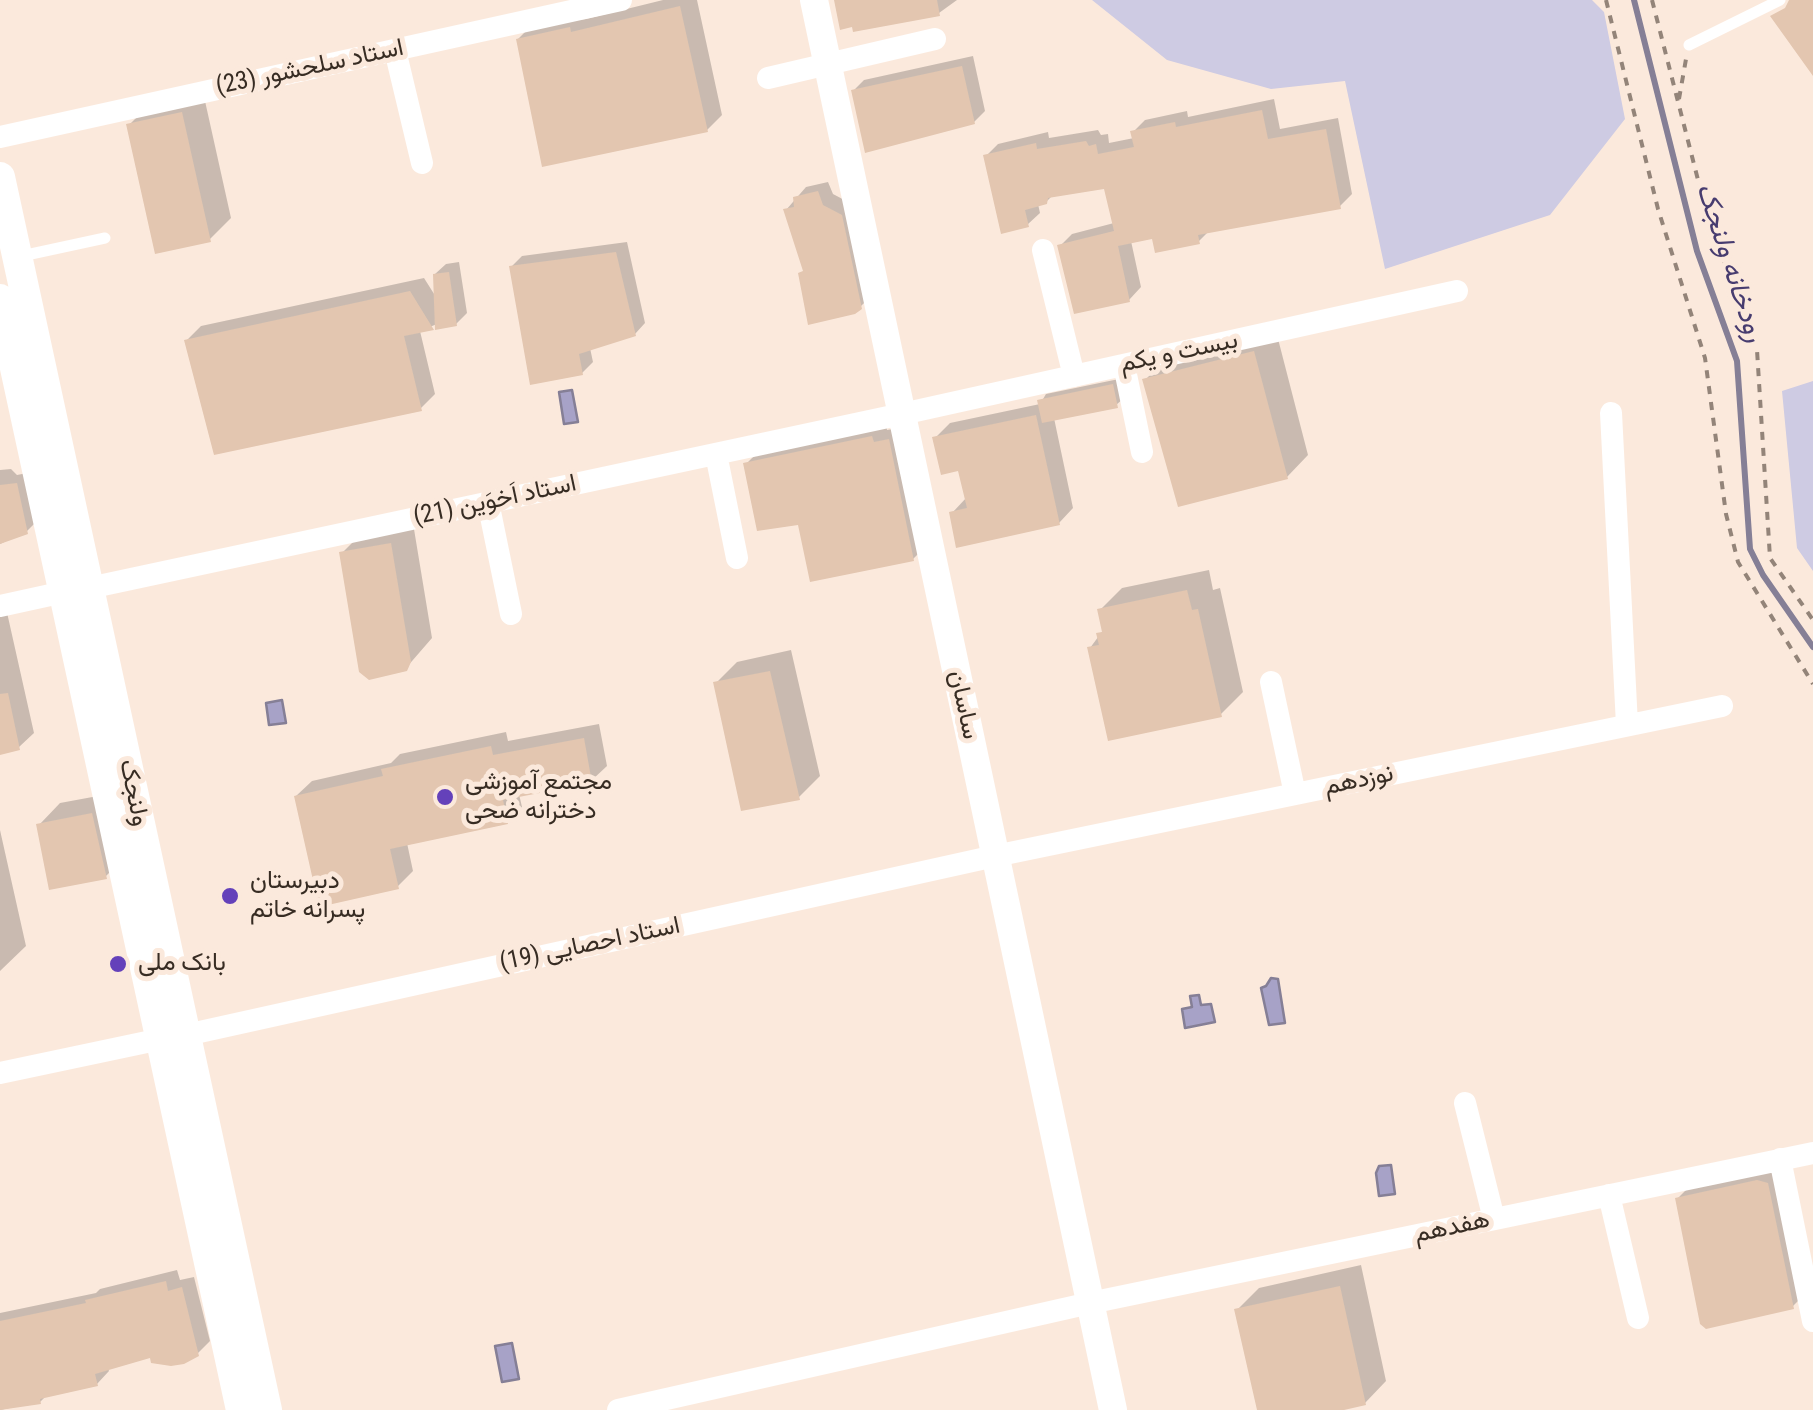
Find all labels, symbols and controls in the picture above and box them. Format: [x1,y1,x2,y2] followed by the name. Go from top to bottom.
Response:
[213,33,407,103] street label: استاد سلحشور (23)
[1687,179,1771,347] water label: رودخانه ولنجک
[1117,326,1241,380] street label: بیست و یکم
[411,469,579,533] street label: استاد اَخوَين (21)
[941,668,985,742] street label: ساسان
[111,757,155,829] street label: ولنجک
[1322,759,1396,803] street label: نوزدهم
[465,768,612,827] place label: مجتمع آموزشی دخترانه ضحی
[434,786,456,808] marker: مجتمع آموزشی دخترانه ضحی
[250,867,365,926] place label: دبیرستان پسرانه خاتم
[219,885,241,907] marker: دبیرستان پسرانه خاتم
[497,911,683,979] street label: استاد احصایی (19)
[138,949,226,979] place label: بانک ملی
[107,953,129,975] marker: بانک ملی
[1412,1205,1492,1251] street label: هفدهم

